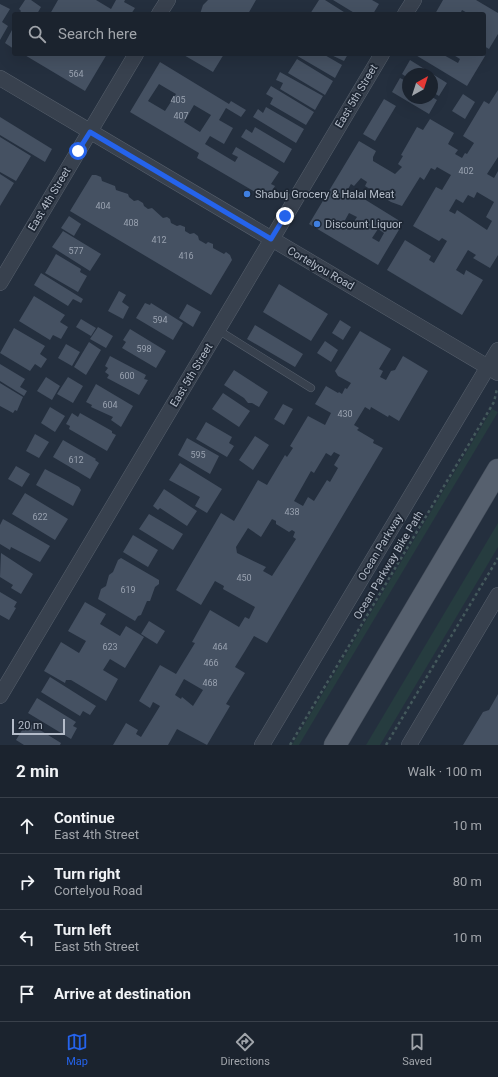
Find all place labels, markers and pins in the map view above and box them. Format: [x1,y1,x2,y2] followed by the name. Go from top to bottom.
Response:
[255,188,395,201] place label: Shabuj Grocery & Halal Meat
[242,189,252,199] marker: Shabuj Grocery & Halal Meat
[325,218,402,231] place label: Discount Liquor
[312,219,322,229] marker: Discount Liquor

